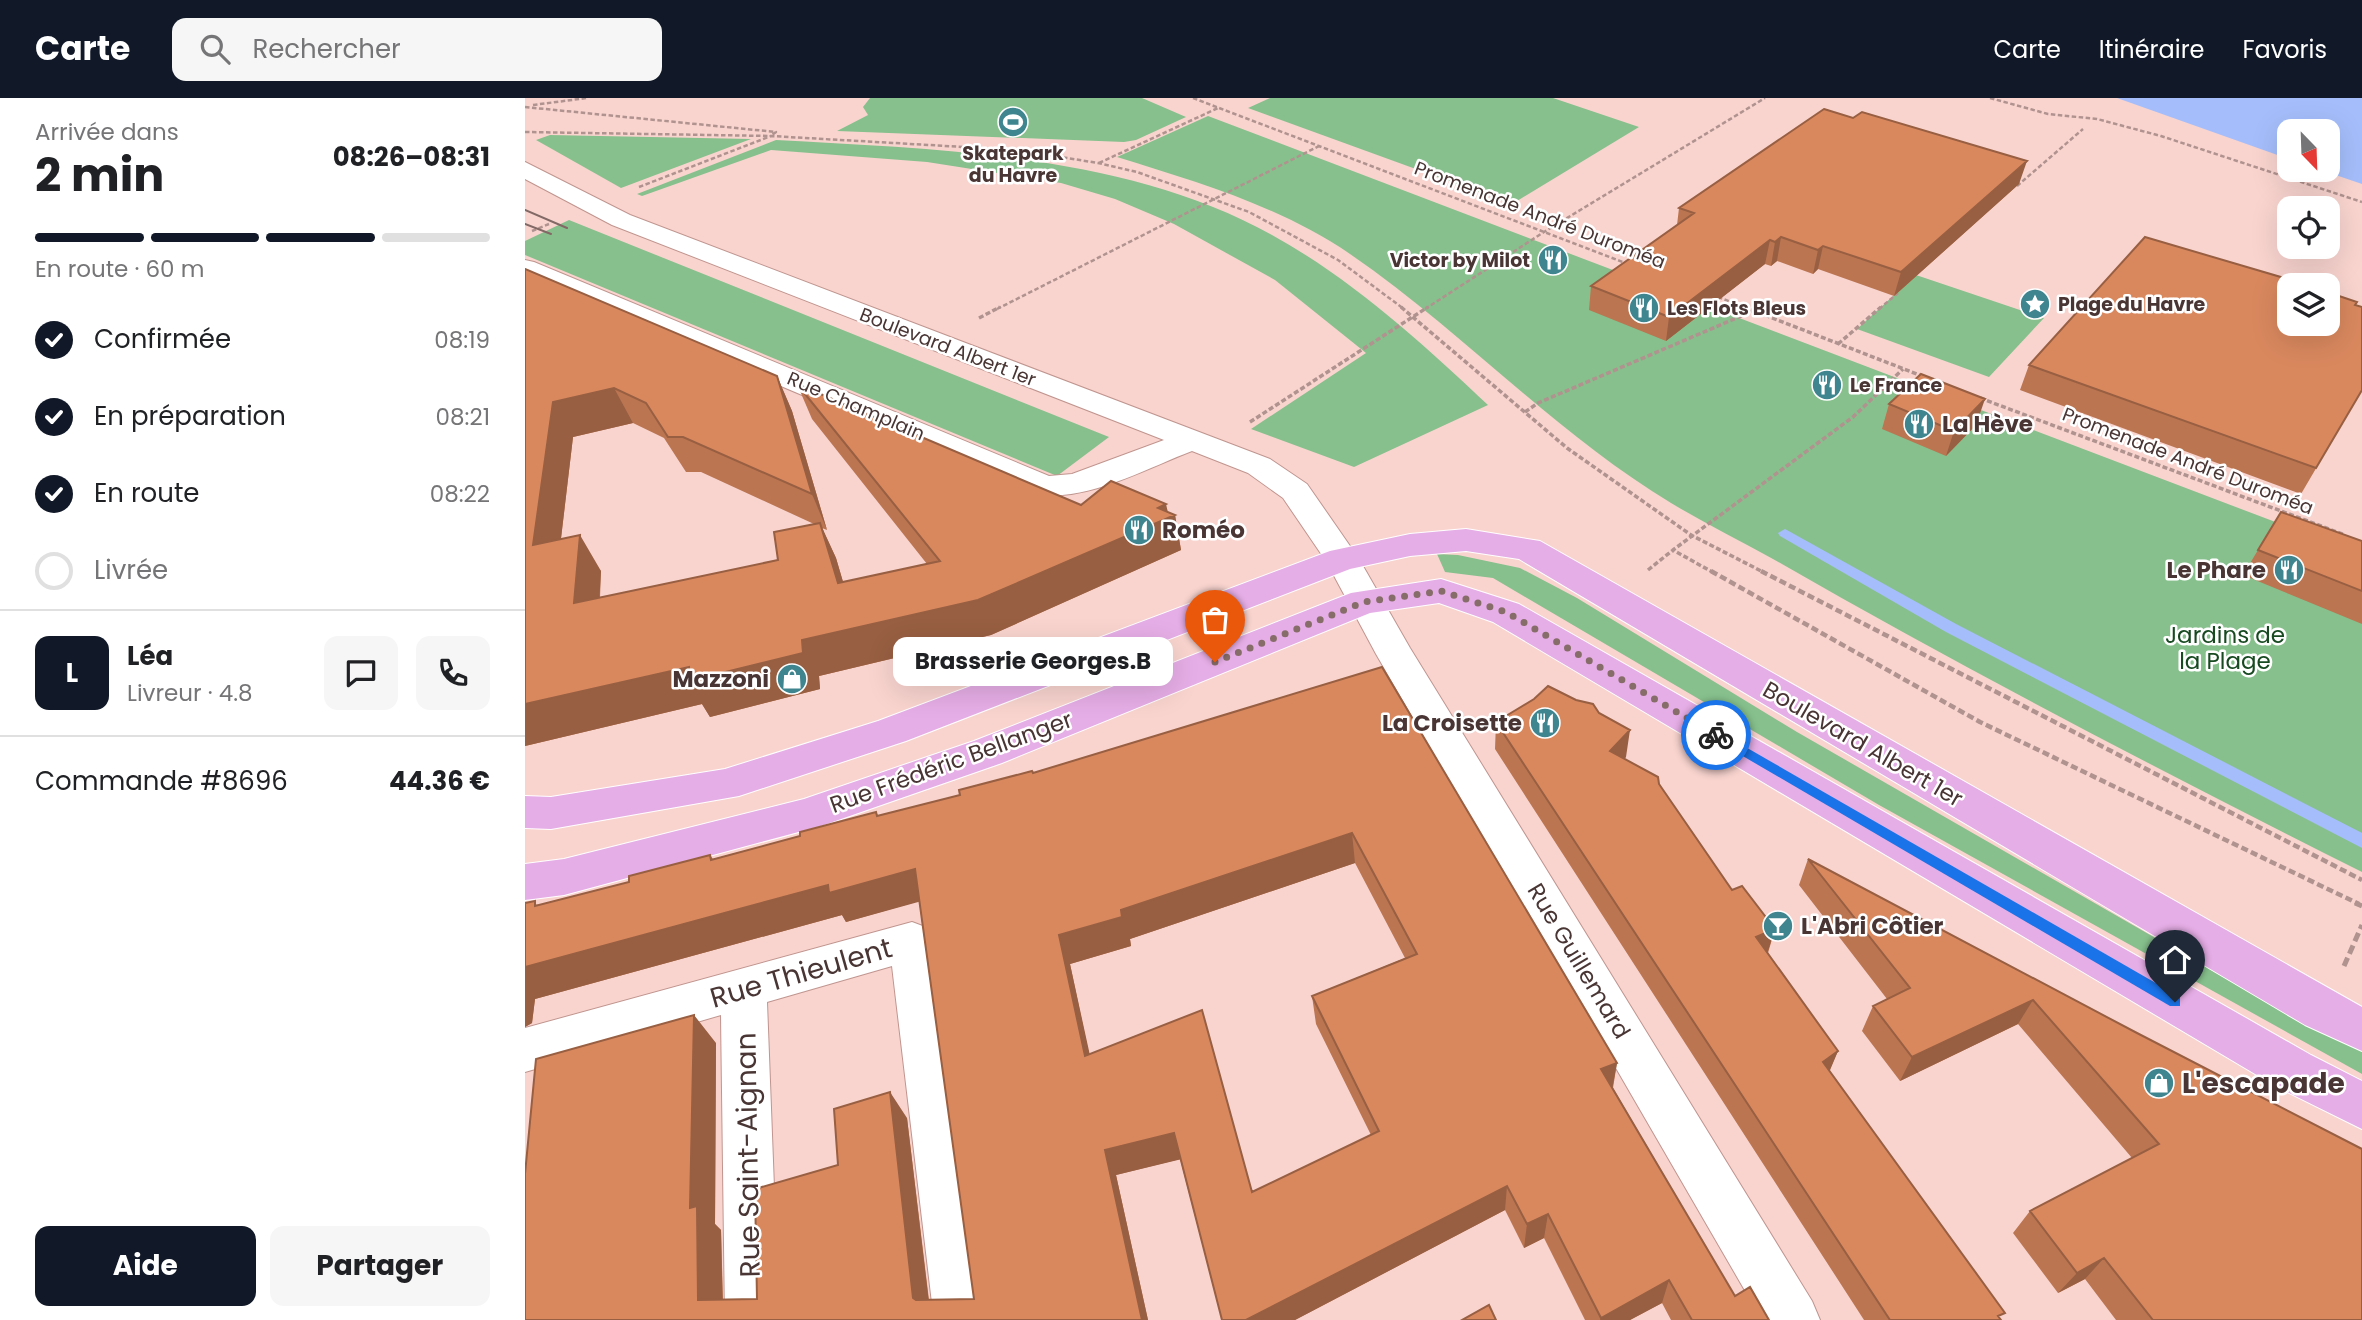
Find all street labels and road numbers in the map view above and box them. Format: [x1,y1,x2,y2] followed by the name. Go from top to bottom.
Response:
[1410,155,1670,275] street label: Promenade André Duroméa
[856,301,1040,393] street label: Boulevard Albert 1er
[783,365,929,447] street label: Rue Champlain
[2058,401,2318,521] street label: Promenade André Duroméa
[1757,674,1969,814] street label: Boulevard Albert 1er
[825,703,1077,821] street label: Rue Frédéric Bellanger
[1520,877,1638,1045] street label: Rue Guillemard
[706,928,896,1018] street label: Rue Thieulent
[726,1032,770,1278] street label: Rue Saint-Aignan

